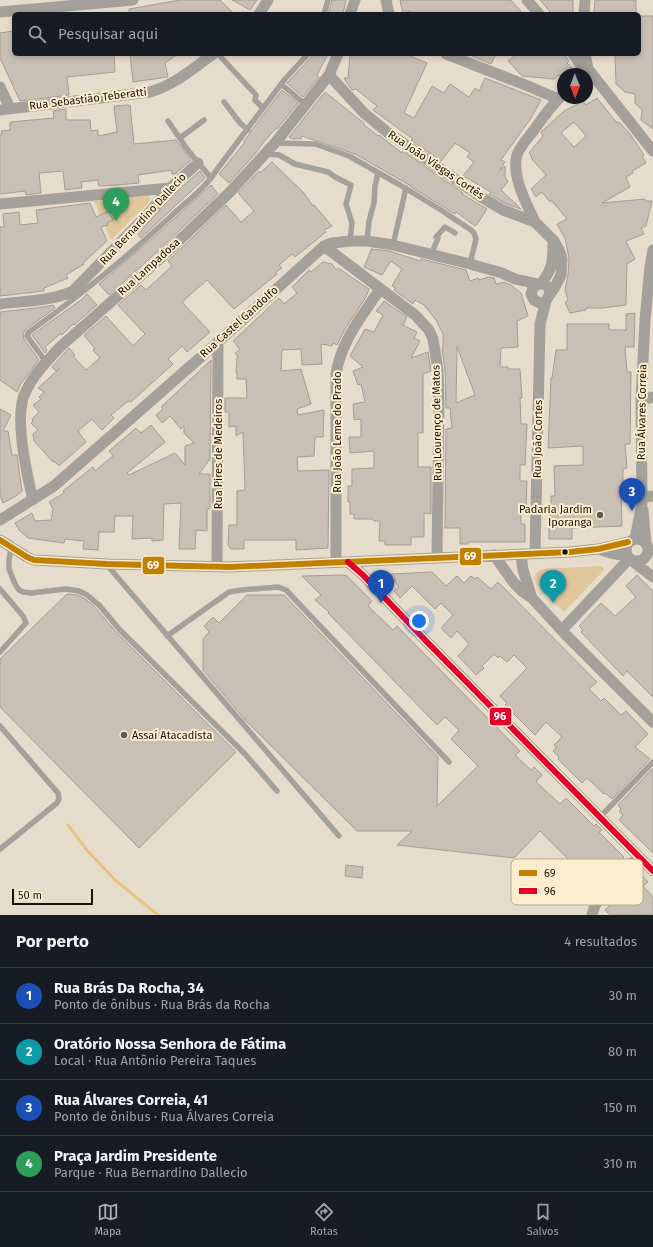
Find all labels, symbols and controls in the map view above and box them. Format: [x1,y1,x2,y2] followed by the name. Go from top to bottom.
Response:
[12,12,641,56] search box
[26,23,48,45] icon: search
[58,25,158,43] text: Pesquisar aqui
[557,68,593,104] north arrow
[29,85,147,113] street label: Rua Sebastião Teberatti
[385,128,487,202] street label: Rua João Viegas Cortês
[97,170,189,268] street label: Rua Bernardino Dallecio
[103,188,129,221] pin: 4
[115,236,183,298] street label: Rua Lampadosa
[197,284,281,360] street label: Rua Castel Gandolfo
[634,364,649,460] street label: Rua Álvares Correia
[429,365,445,481] street label: Rua Lourenço de Matos
[331,371,344,493] street label: Rua João Leme do Prado
[212,399,225,509] street label: Rua Pires de Medeiros
[531,400,545,478] street label: Rua João Cortes
[619,478,645,511] pin: 3
[519,503,592,529] place label: Padaria Jardim Iporanga
[595,510,605,520] marker: Padaria Jardim Iporanga
[459,547,482,566] line badge: 69
[560,547,570,557] unlabelled marker
[464,550,476,563] text: 69
[142,556,165,575] line badge: 69
[147,559,159,572] text: 69
[368,570,394,603] pin: 1
[540,570,566,603] pin: 2
[409,611,429,631] your location
[489,707,512,726] line badge: 96
[494,710,506,723] text: 96
[132,729,212,742] place label: Assaí Atacadista
[119,730,129,740] marker: Assaí Atacadista
[511,859,643,905] legend
[544,867,556,880] text: 69
[544,885,556,898] text: 96
[12,887,93,906] scale bar
[18,889,42,902] text: 50 m
[16,931,89,952] text: Por perto
[564,934,637,949] text: 4 resultados
[54,979,204,997] text: Rua Brás Da Rocha, 34
[26,988,32,1003] text: 1
[609,988,637,1003] text: 30 m
[54,997,270,1012] text: Ponto de ônibus · Rua Brás da Rocha
[54,1035,286,1053] text: Oratório Nossa Senhora de Fátima
[26,1044,32,1059] text: 2
[608,1044,637,1059] text: 80 m
[54,1053,256,1068] text: Local · Rua Antônio Pereira Taques
[54,1091,208,1109] text: Rua Álvares Correia, 41
[26,1100,32,1115] text: 3
[603,1100,637,1115] text: 150 m
[54,1109,274,1124] text: Ponto de ônibus · Rua Álvares Correia
[54,1147,217,1165] text: Praça Jardim Presidente
[25,1156,33,1171] text: 4
[603,1156,637,1171] text: 310 m
[54,1165,248,1180] text: Parque · Rua Bernardino Dallecio
[94,1201,121,1238] tab: Mapa
[310,1201,338,1238] tab: Rotas
[527,1201,559,1238] tab: Salvos

